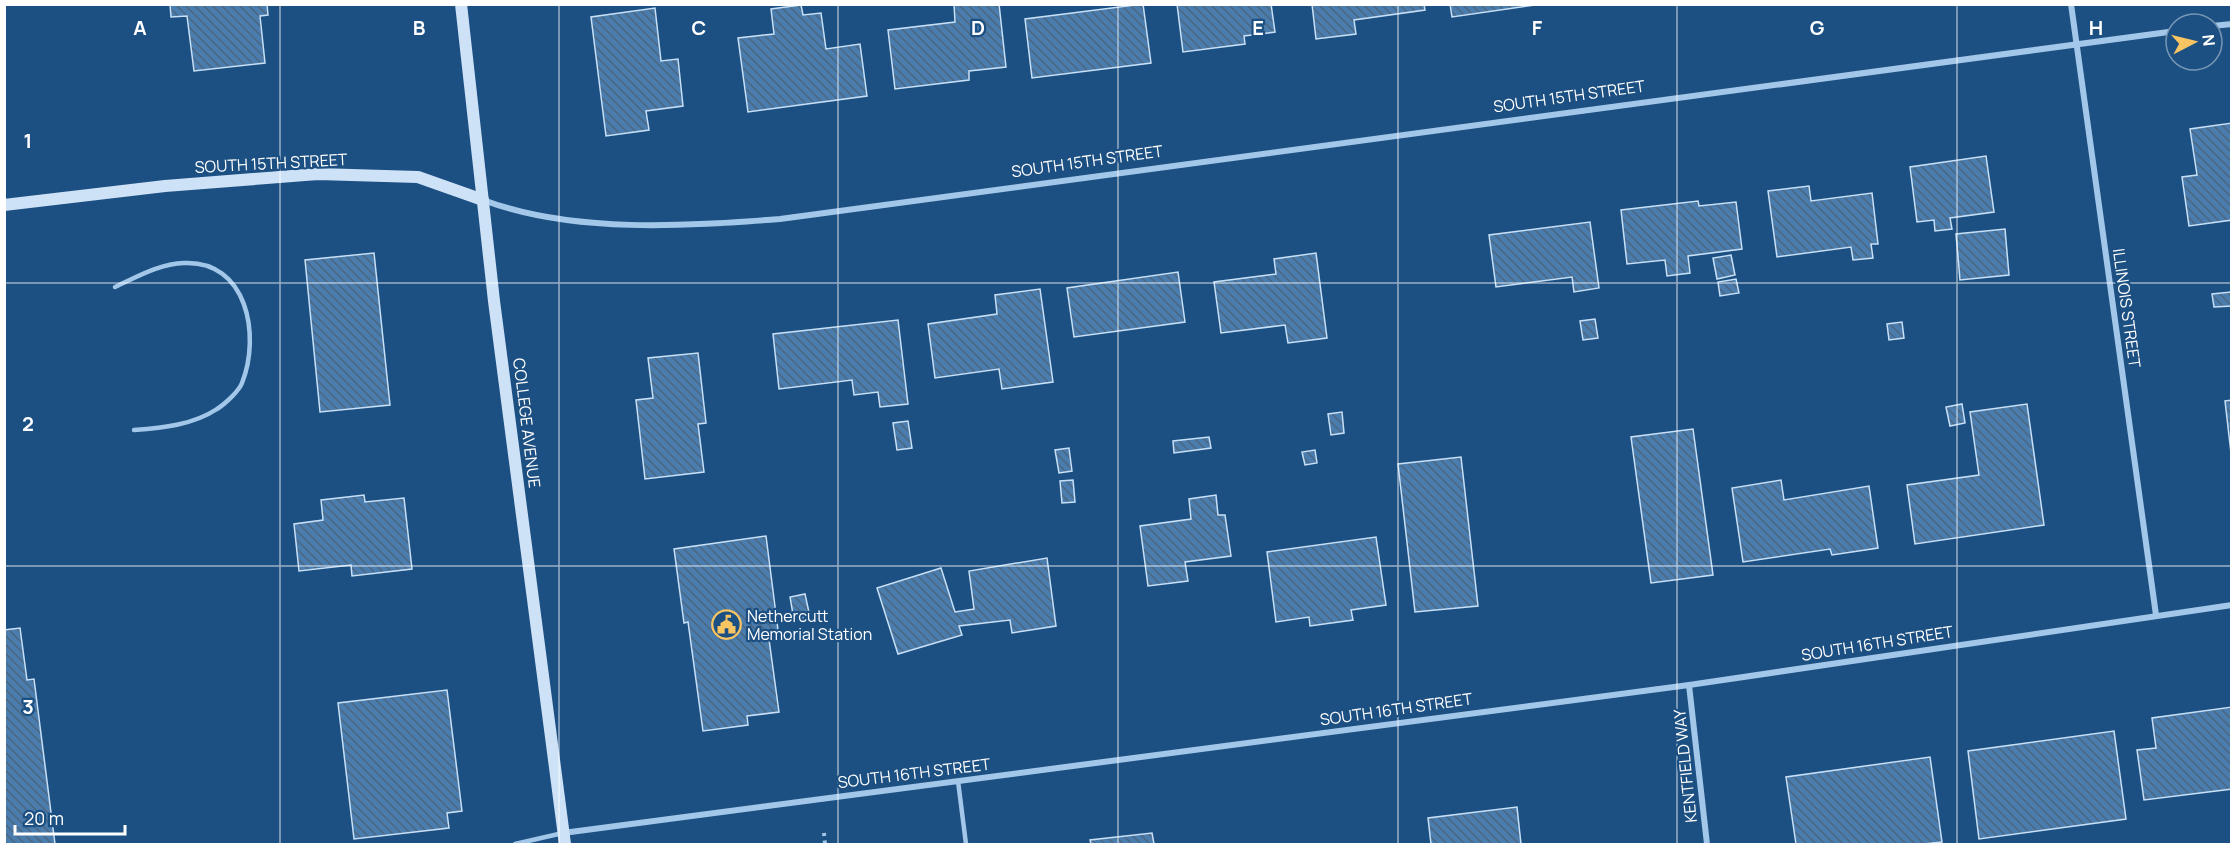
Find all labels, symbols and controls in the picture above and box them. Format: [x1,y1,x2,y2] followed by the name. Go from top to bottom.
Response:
[2164,12,2224,72] north arrow
[133,14,147,41] text: A
[413,14,426,41] text: B
[692,14,706,41] text: C
[971,14,985,41] text: D
[1252,14,1264,41] text: E
[1532,14,1543,41] text: F
[1810,14,1825,41] text: G
[2089,14,2103,41] text: H
[2197,33,2221,47] text: N
[1492,74,1647,118] street label: SOUTH 15TH STREET
[24,127,32,154] text: 1
[1010,139,1165,183] street label: SOUTH 15TH STREET
[194,148,348,178] street label: SOUTH 15TH STREET
[2108,247,2146,370] street label: ILLINOIS STREET
[508,357,546,489] street label: COLLEGE AVENUE
[22,410,34,437] text: 2
[747,605,872,645] place label: Nethercutt Memorial Station
[710,609,742,641] public building icon: Nethercutt Memorial Station
[1799,620,1955,666] street label: SOUTH 16TH STREET
[1318,687,1474,731] street label: SOUTH 16TH STREET
[22,693,34,720] text: 3
[1668,708,1702,824] street label: KENTFIELD WAY
[836,753,992,793] street label: SOUTH 16TH STREET
[15,798,124,836] scale bar
[24,806,64,830] text: 20 m

